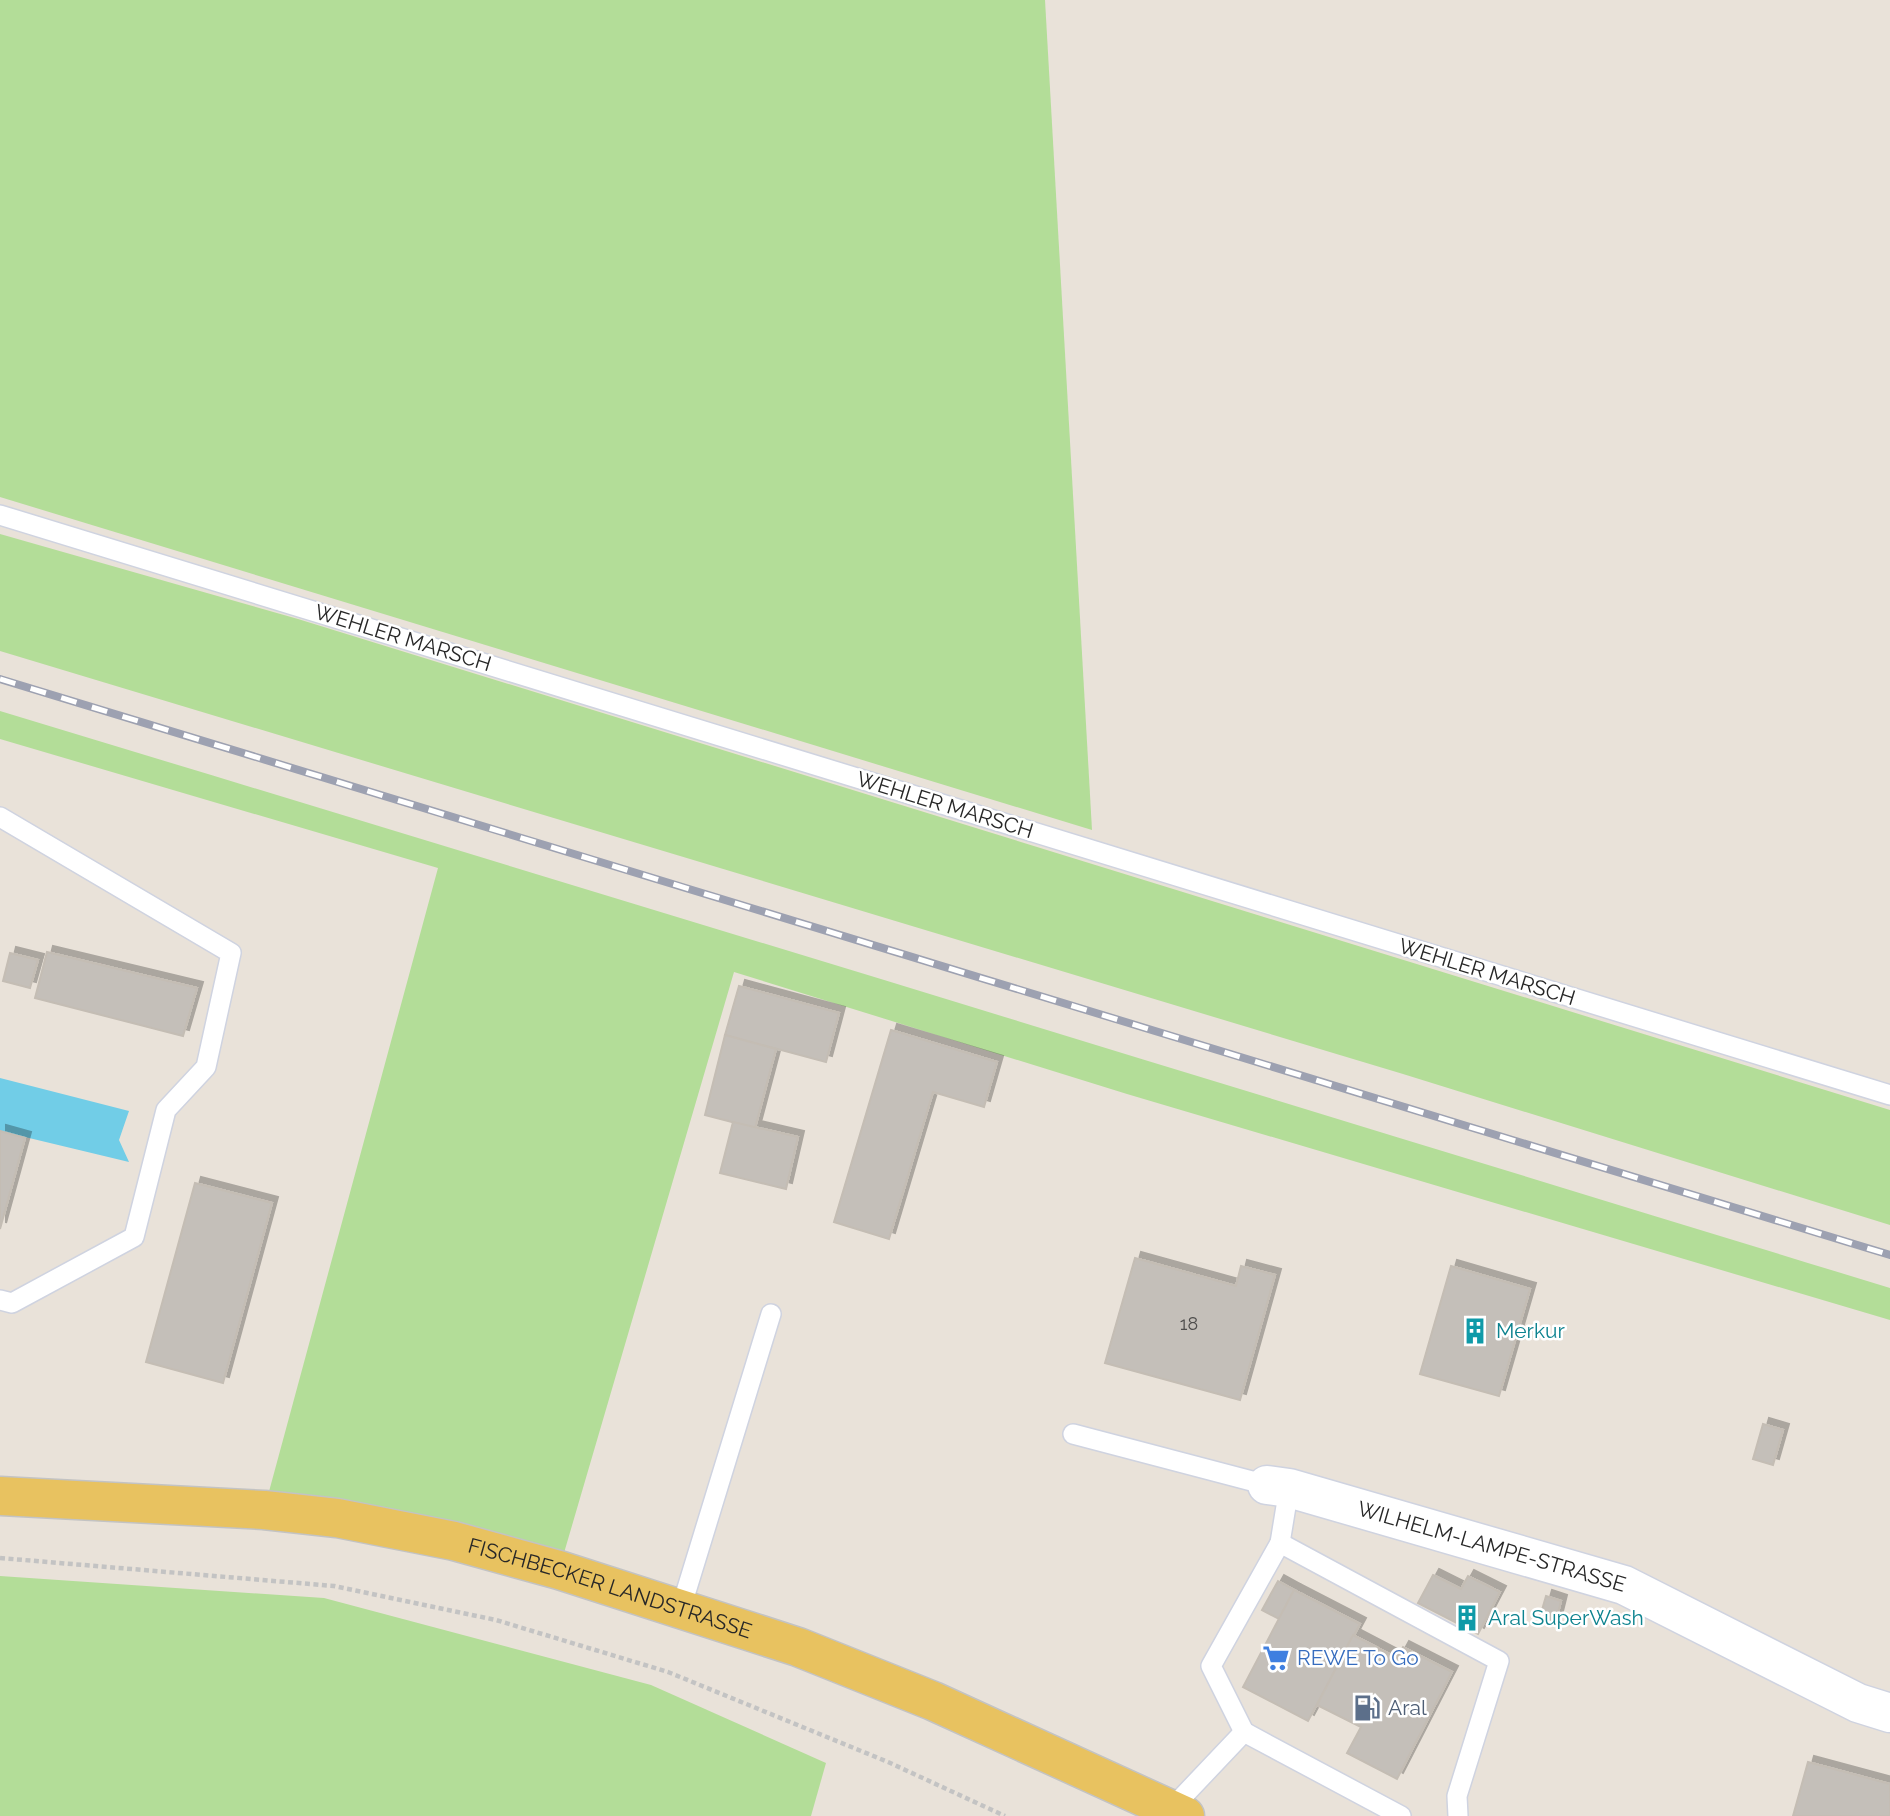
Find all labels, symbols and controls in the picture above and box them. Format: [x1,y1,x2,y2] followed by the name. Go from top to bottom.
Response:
[312,599,494,676] street label: WEHLER MARSCH
[854,766,1036,843] street label: WEHLER MARSCH
[1396,933,1578,1010] street label: WEHLER MARSCH
[1180,1313,1198,1334] house number: 18
[1460,1316,1490,1346] building icon: Merkur
[1496,1318,1566,1343] place label: Merkur
[1355,1495,1629,1597] street label: WILHELM-LAMPE-STRASSE
[465,1532,755,1643] street label: FISCHBECKER LANDSTRASSE
[1452,1603,1482,1633] building icon: Aral SuperWash
[1488,1605,1644,1630] place label: Aral SuperWash
[1261,1643,1291,1673] supermarket icon: REWE To Go
[1297,1645,1419,1670] place label: REWE To Go
[1352,1693,1382,1723] fuel station icon: Aral
[1388,1695,1427,1720] place label: Aral

